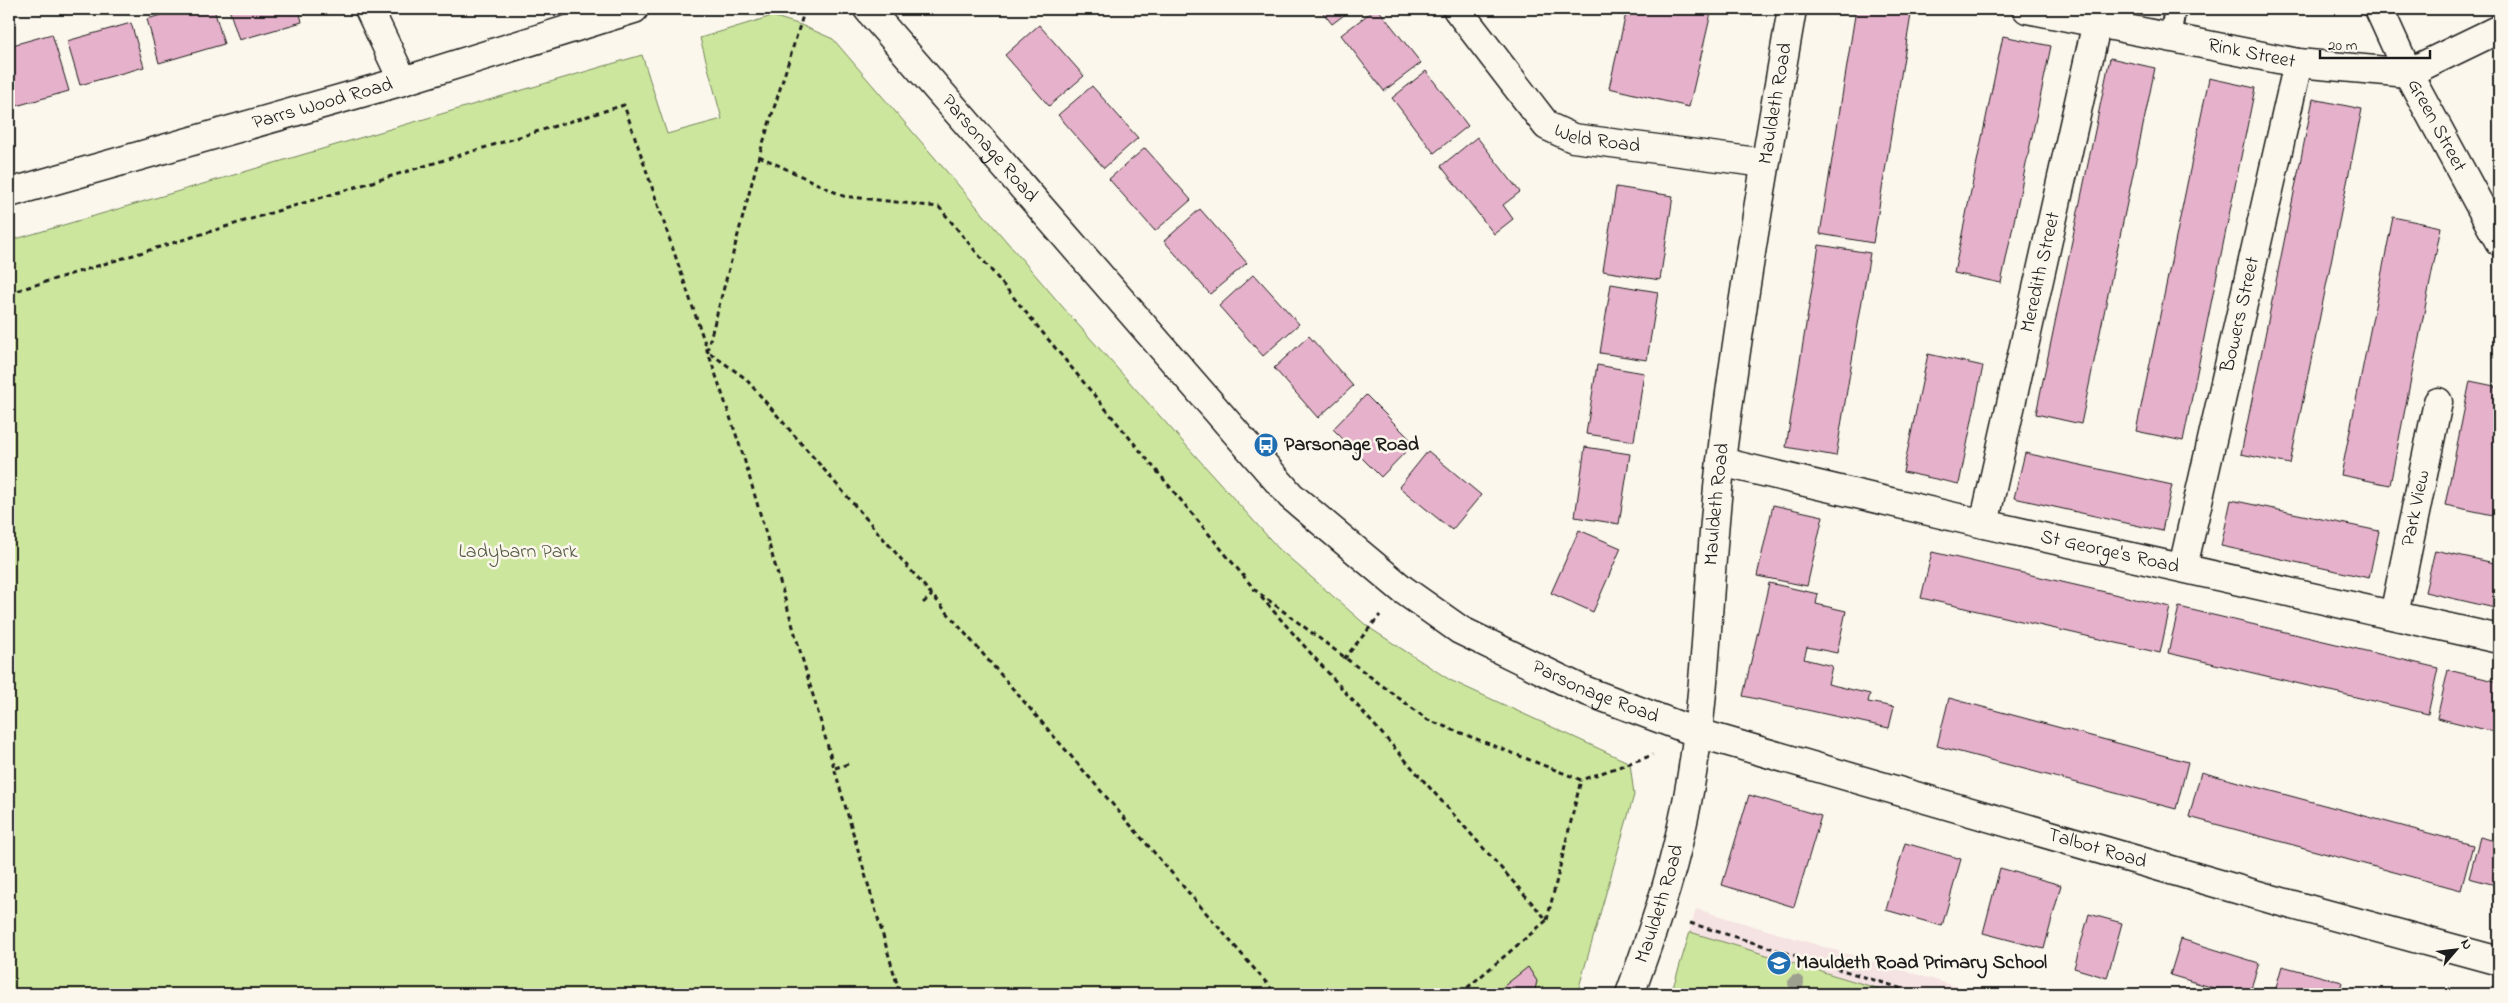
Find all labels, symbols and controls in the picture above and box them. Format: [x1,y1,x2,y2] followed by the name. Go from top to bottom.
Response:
[2320,28,2430,60] scale bar
[2205,31,2298,77] street label: Rink Street
[2328,35,2358,57] text: 20 m
[1751,41,1800,166] street label: Mauldeth Road
[249,70,396,138] street label: Parrs Wood Road
[2399,74,2474,178] street label: Green Street
[934,88,1045,209] street label: Parsonage Road
[1549,116,1642,161] street label: Weld Road
[2013,209,2068,335] street label: Meredith Street
[2213,254,2268,376] street label: Bowers Street
[1284,431,1420,461] place label: Parsonage Road
[1253,432,1279,458] bus stop icon: Parsonage Road
[1697,441,1738,566] street label: Mauldeth Road
[2394,467,2438,549] street label: Park View
[2037,522,2182,582] street label: St George's Road
[458,538,578,567] park label: Ladybarn Park
[1527,653,1663,731] street label: Parsonage Road
[2044,820,2150,877] street label: Talbot Road
[1628,842,1692,967] street label: Mauldeth Road
[2430,926,2480,976] north arrow
[2455,935,2478,954] text: N
[1796,949,2047,979] place label: Mauldeth Road Primary School
[1766,950,1792,976] school or university icon: Mauldeth Road Primary School

